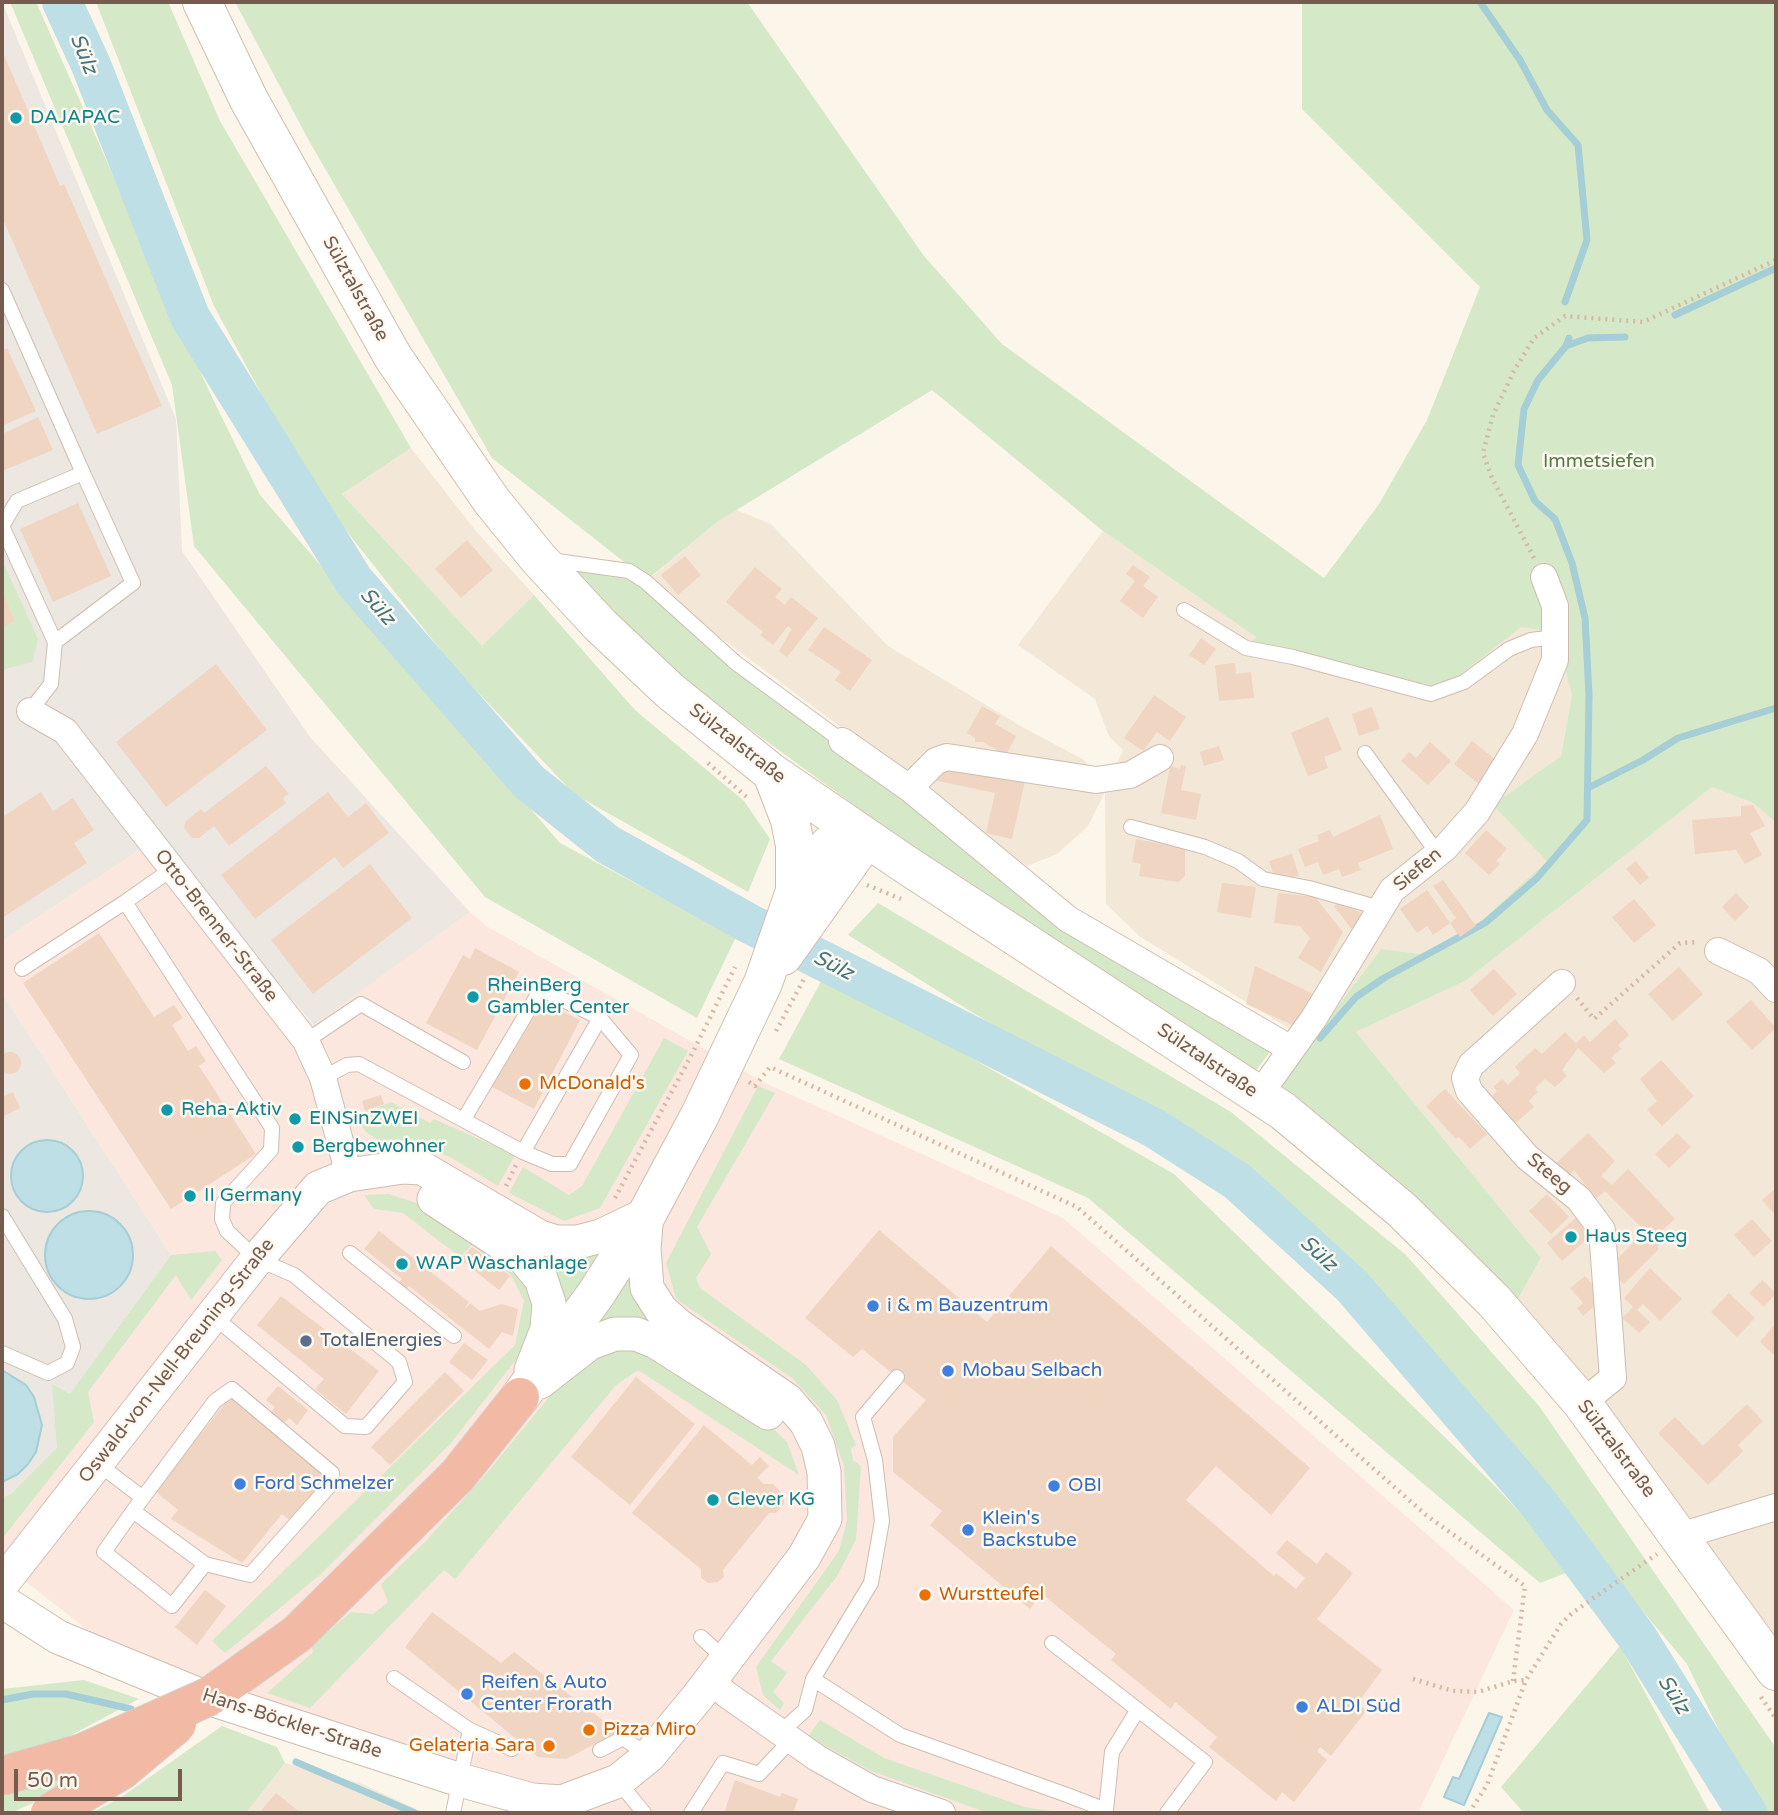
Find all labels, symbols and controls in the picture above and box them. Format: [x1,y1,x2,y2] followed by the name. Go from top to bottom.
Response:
[64,30,102,78] water label: Sülz
[30,107,120,129] place label: DAJAPAC
[8,110,24,126] marker: DAJAPAC
[317,233,393,345] street label: Sülztalstraße
[1543,451,1655,473] park label: Immetsiefen
[354,583,400,631] water label: Sülz
[684,699,790,789] street label: Sülztalstraße
[1389,843,1447,897] street label: Siefen
[149,845,283,1007] street label: Otto-Brenner-Straße
[809,945,857,987] water label: Sülz
[487,975,629,1019] place label: RheinBerg Gambler Center
[465,989,481,1005] marker: RheinBerg Gambler Center
[1152,1019,1262,1103] street label: Sülztalstraße
[539,1073,645,1095] place label: McDonald's
[517,1076,533,1092] marker: McDonald's
[181,1099,281,1121] place label: Reha-Aktiv
[159,1102,175,1118] marker: Reha-Aktiv
[309,1108,418,1130] place label: EINSinZWEI
[287,1111,303,1127] marker: EINSinZWEI
[312,1136,445,1158] place label: Bergbewohner
[290,1139,306,1155] marker: Bergbewohner
[1522,1149,1576,1199] street label: Steeg
[204,1185,302,1207] place label: II Germany
[182,1188,198,1204] marker: II Germany
[1585,1226,1687,1248] place label: Haus Steeg
[1563,1229,1579,1245] marker: Haus Steeg
[1294,1231,1342,1277] water label: Sülz
[74,1234,280,1488] street label: Oswald-von-Nell-Breuning-Straße
[416,1253,587,1275] place label: WAP Waschanlage
[394,1256,410,1272] marker: WAP Waschanlage
[887,1295,1048,1317] place label: i & m Bauzentrum
[865,1298,881,1314] marker: i & m Bauzentrum
[320,1330,442,1352] place label: TotalEnergies
[298,1333,314,1349] marker: TotalEnergies
[962,1360,1102,1382] place label: Mobau Selbach
[940,1363,956,1379] marker: Mobau Selbach
[1572,1396,1660,1502] street label: Sülztalstraße
[254,1473,394,1495] place label: Ford Schmelzer
[1068,1475,1102,1497] place label: OBI
[232,1476,248,1492] marker: Ford Schmelzer
[1046,1478,1062,1494] marker: OBI
[727,1489,815,1511] place label: Clever KG
[705,1492,721,1508] marker: Clever KG
[982,1508,1077,1552] place label: Klein's Backstube
[960,1522,976,1538] marker: Klein's Backstube
[939,1584,1044,1606] place label: Wurstteufel
[917,1587,933,1603] marker: Wurstteufel
[1651,1671,1695,1719] water label: Sülz
[481,1672,612,1716] place label: Reifen & Auto Center Frorath
[199,1684,385,1764] street label: Hans-Böckler-Straße
[459,1686,475,1702] marker: Reifen & Auto Center Frorath
[1316,1696,1401,1718] place label: ALDI Süd
[1294,1699,1310,1715] marker: ALDI Süd
[603,1719,696,1741] place label: Pizza Miro
[581,1722,597,1738] marker: Pizza Miro
[409,1735,535,1757] place label: Gelateria Sara
[541,1738,557,1754] marker: Gelateria Sara
[18,1756,186,1800] scale bar
[27,1768,78,1793] text: 50 m

